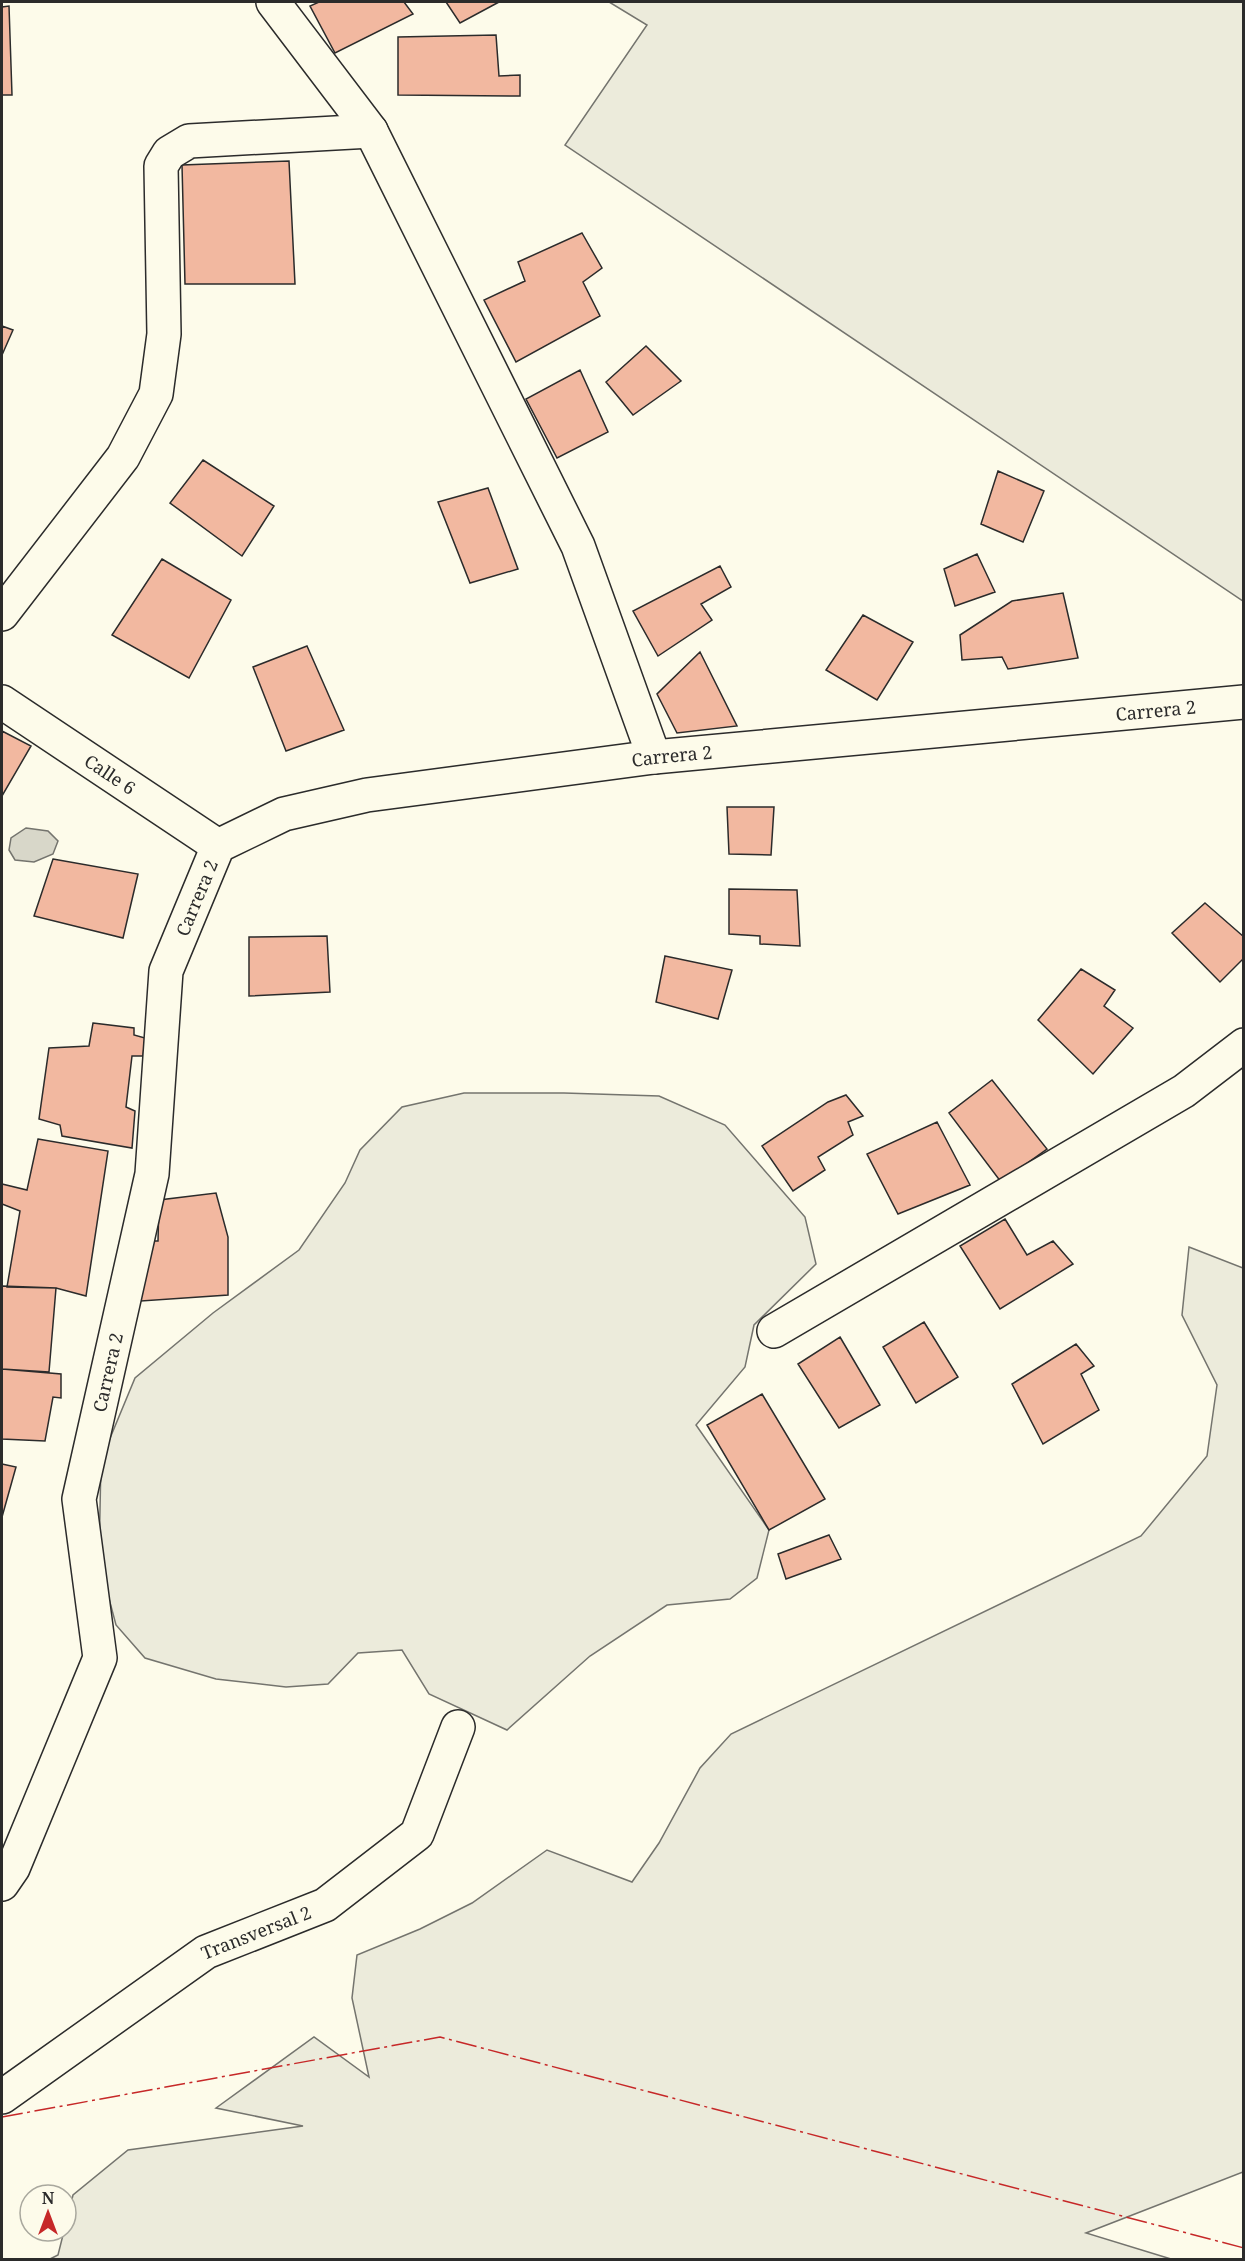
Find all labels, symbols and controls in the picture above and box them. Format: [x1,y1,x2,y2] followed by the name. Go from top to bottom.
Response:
[1114,695,1197,726] street label: Carrera 2
[630,740,713,772] street label: Carrera 2
[80,748,140,800] street label: Calle 6
[170,856,223,940] street label: Carrera 2
[87,1330,128,1414] street label: Carrera 2
[198,1900,314,1965] street label: Transversal 2
[18,2183,78,2243] north arrow
[42,2187,55,2209] text: N

